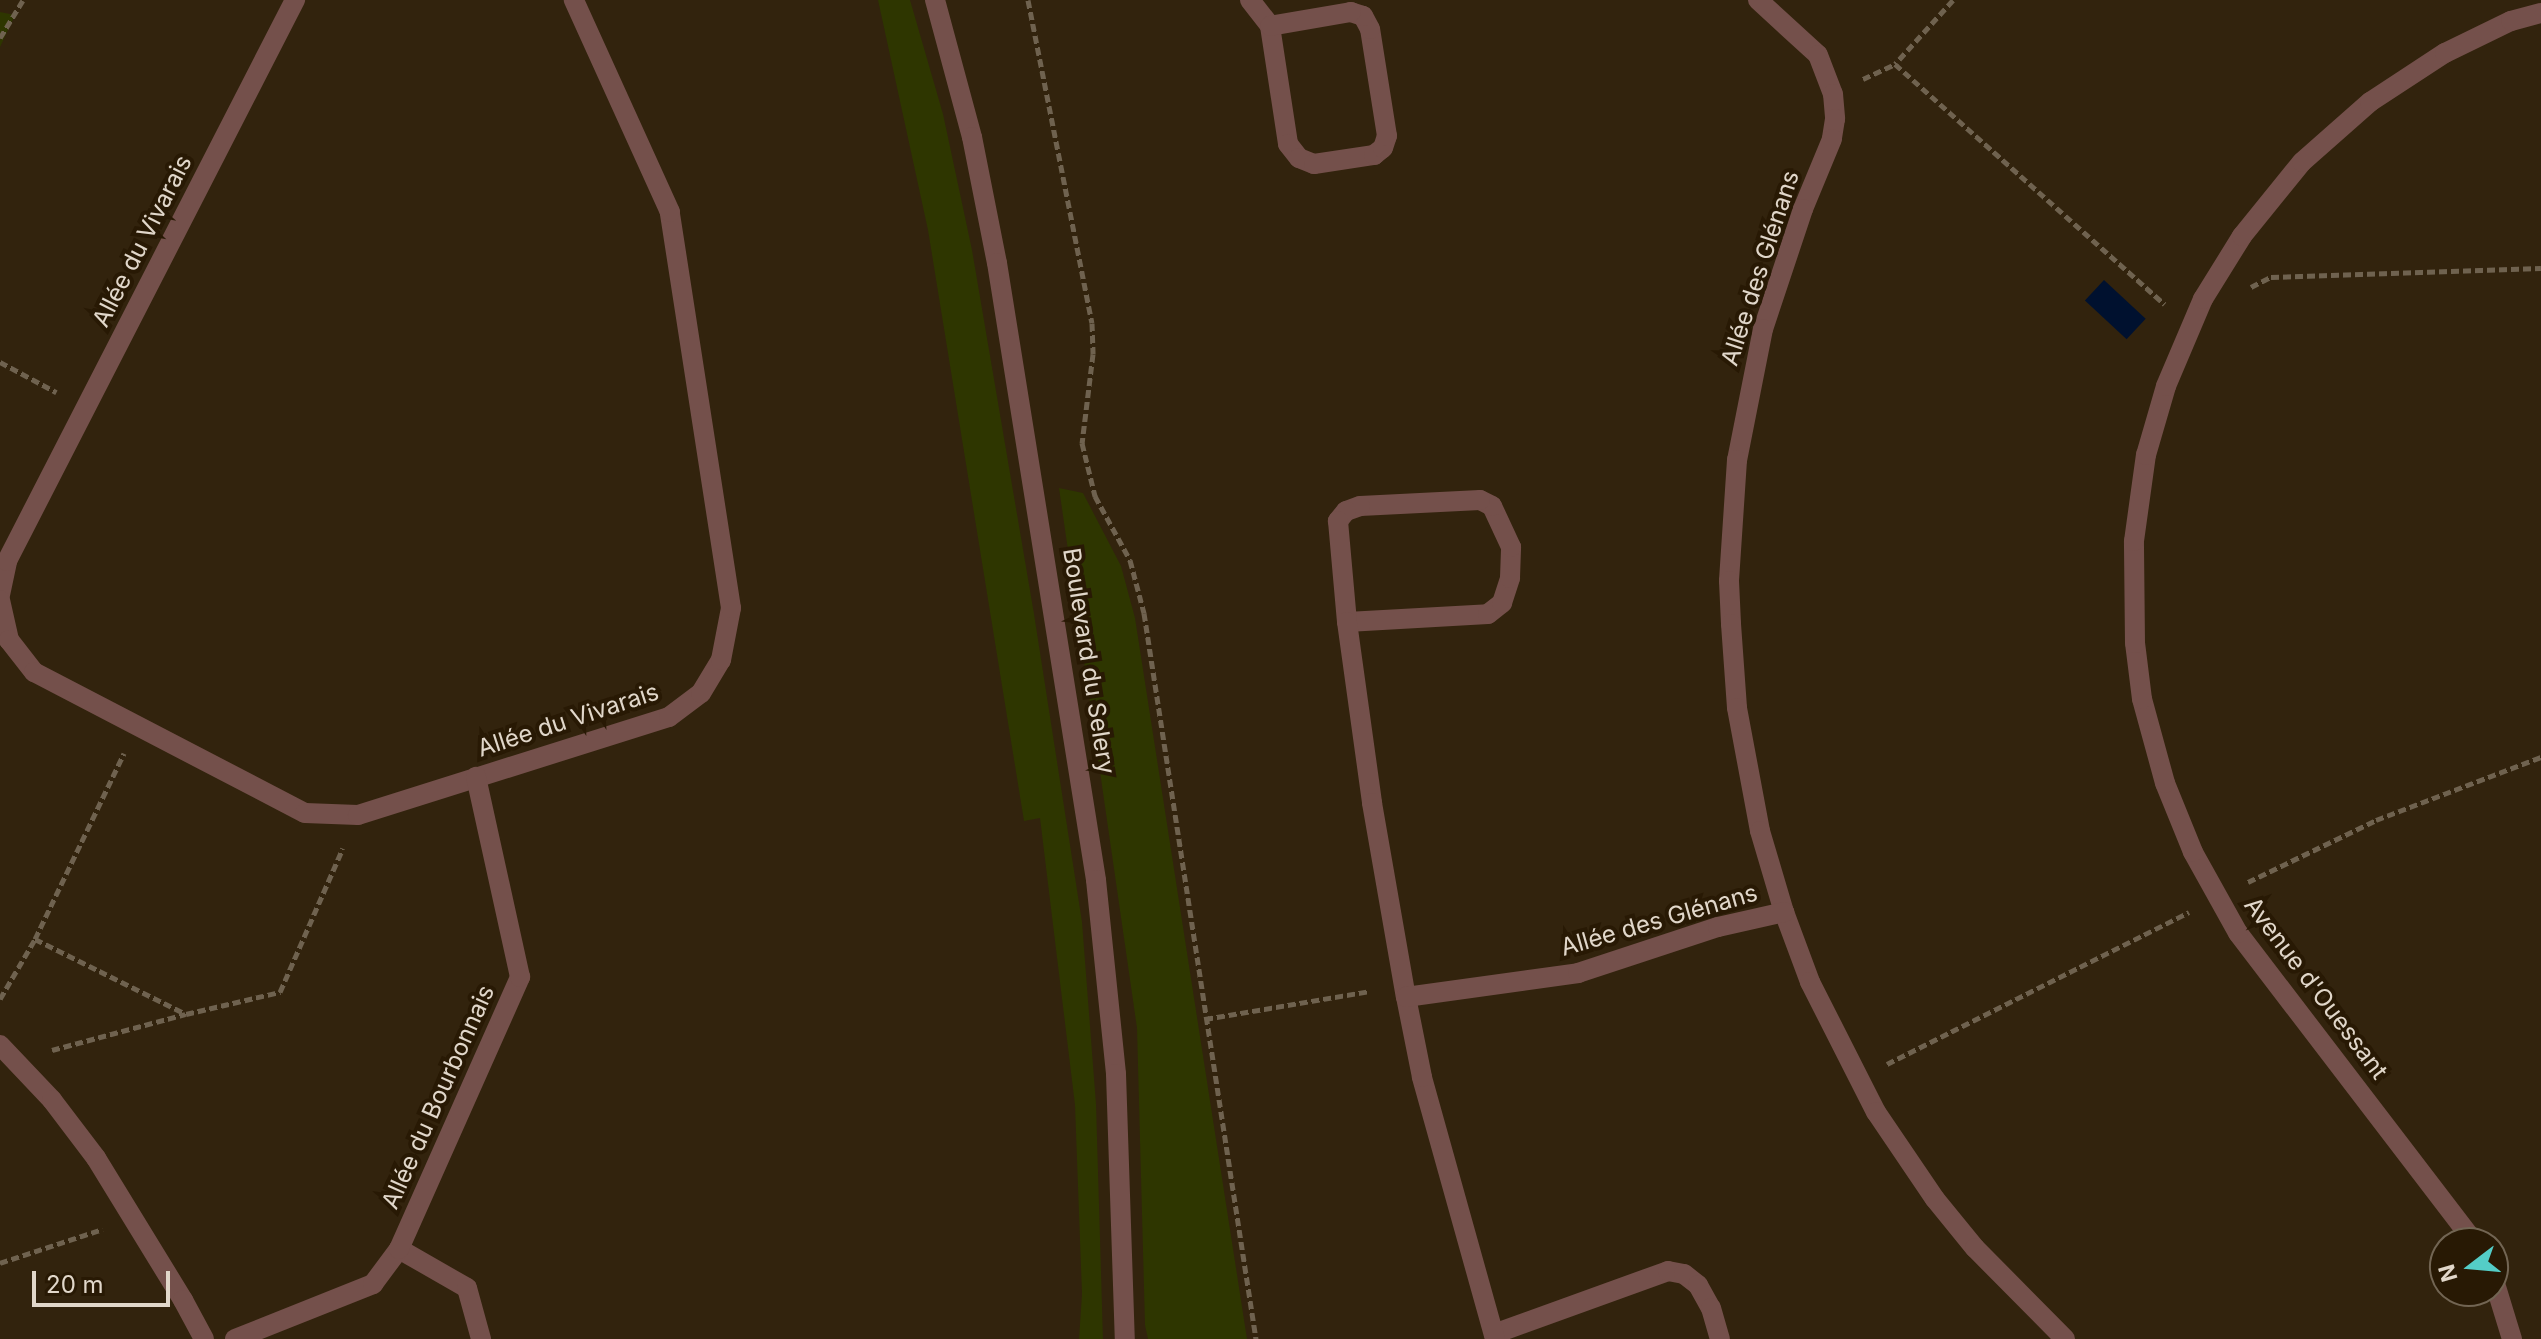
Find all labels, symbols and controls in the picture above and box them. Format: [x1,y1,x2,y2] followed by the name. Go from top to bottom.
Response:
[86,150,198,332] street label: Allée du Vivarais
[1715,167,1805,369] street label: Allée des Glénans
[1057,546,1121,776] street label: Boulevard du Selery
[474,677,662,763] street label: Allée du Vivarais
[1557,878,1761,962] street label: Allée des Glénans
[2238,891,2394,1085] street label: Avenue d'Ouessant
[376,981,500,1213] street label: Allée du Bourbonnais
[2429,1227,2509,1307] north arrow
[36,1255,174,1305] scale bar
[2433,1261,2463,1285] text: N
[46,1270,104,1299] text: 20 m

